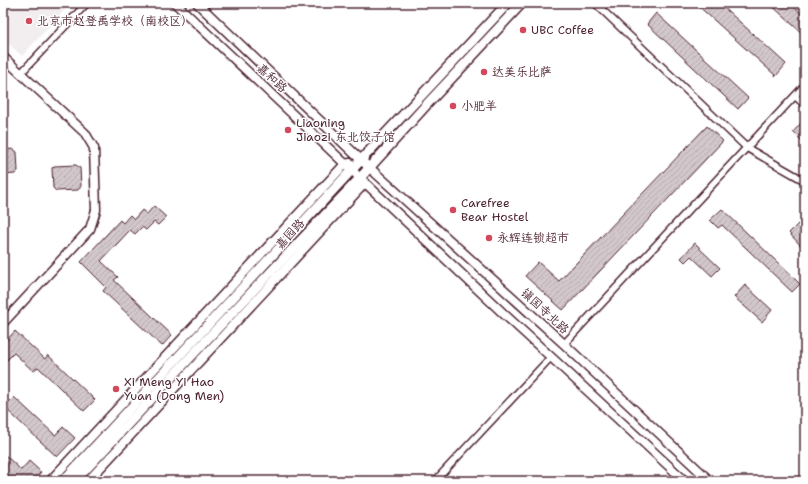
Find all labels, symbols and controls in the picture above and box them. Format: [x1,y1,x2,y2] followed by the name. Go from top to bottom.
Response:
[37,13,193,29] place label: 北京市赵登禹学校（南校区）
[24,16,34,26] marker: 北京市赵登禹学校（南校区）
[531,22,594,38] place label: UBC Coffee
[518,25,528,35] marker: UBC Coffee
[253,60,291,96] street label: 嘉和路
[492,64,552,80] place label: 达美乐比萨
[479,67,489,77] marker: 达美乐比萨
[461,98,497,114] place label: 小肥羊
[448,101,458,111] marker: 小肥羊
[296,115,395,145] place label: Liaoning Jiaozi 东北饺子馆
[283,125,293,135] marker: Liaoning Jiaozi 东北饺子馆
[461,195,529,225] place label: Carefree Bear Hostel
[448,205,458,215] marker: Carefree Bear Hostel
[272,215,308,253] street label: 嘉园路
[497,230,569,246] place label: 永辉连锁超市
[484,233,494,243] marker: 永辉连锁超市
[518,285,572,337] street label: 镇国寺北路
[124,374,224,404] place label: Xi Meng Yi Hao Yuan (Dong Men)
[111,384,121,394] marker: Xi Meng Yi Hao Yuan (Dong Men)

